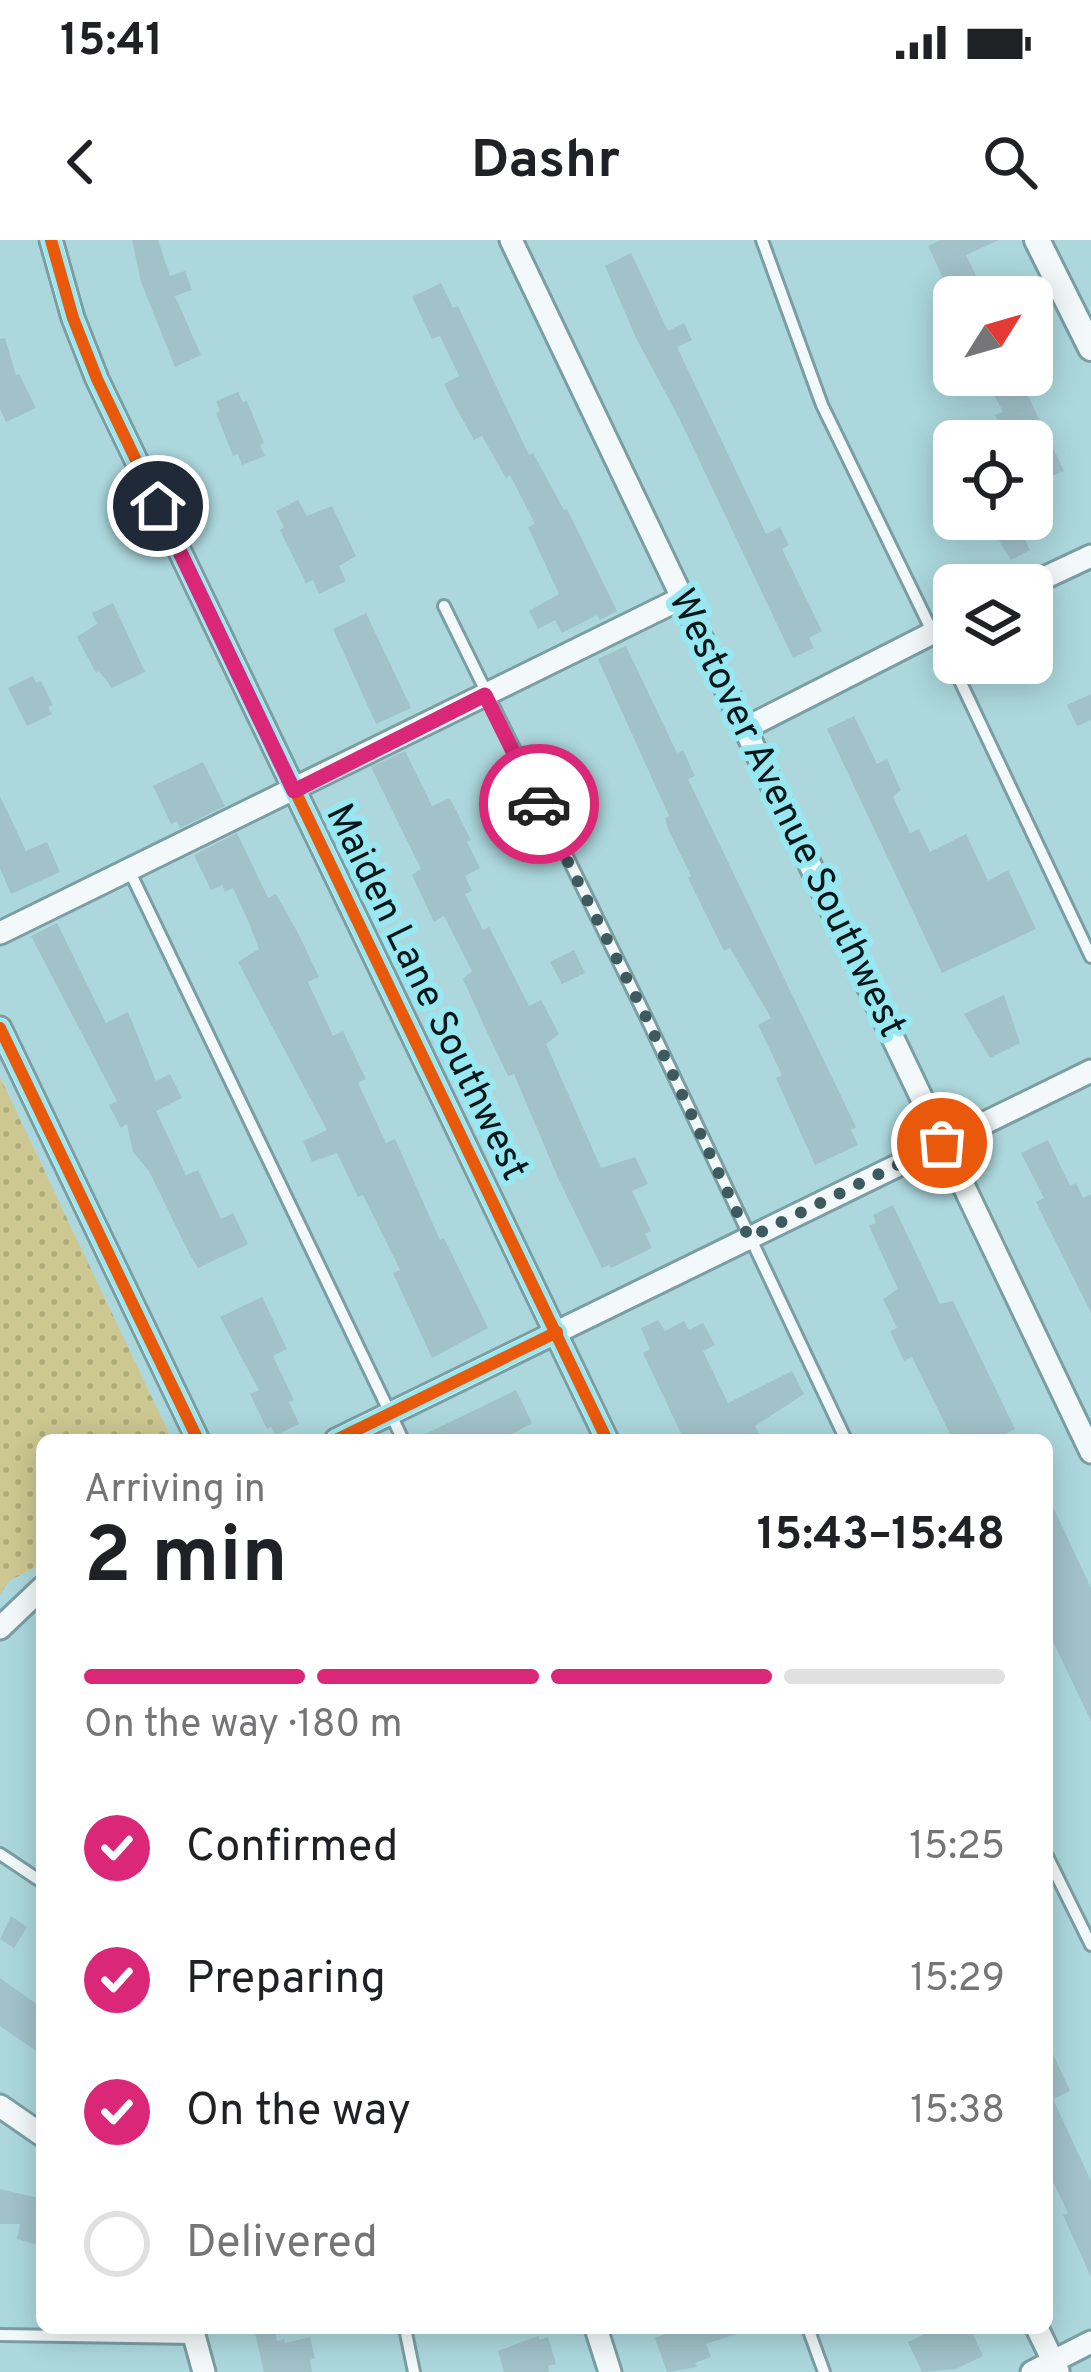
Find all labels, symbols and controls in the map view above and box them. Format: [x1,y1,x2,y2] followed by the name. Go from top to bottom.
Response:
[60,14,163,71] text: 15:41
[471,128,620,197] text: Dashr
[48,129,114,195] icon: back
[977,129,1043,195] icon: search
[933,276,1053,396] north arrow
[933,276,1053,684] map controls
[933,420,1053,540] button: locate
[107,455,209,557] pin
[125,473,191,539] icon: home
[933,564,1053,684] button: layers
[655,582,915,1046] street label: Westover Avenue Southwest
[479,744,599,864] courier
[506,771,572,837] icon: car
[312,797,538,1189] street label: Maiden Lane Southwest
[891,1092,993,1194] pin
[909,1110,975,1176] icon: bag
[84,1467,266,1516] text: Arriving in
[757,1508,1005,1565] text: 15:43–15:48
[84,1511,288,1610] text: 2 min
[84,1702,403,1751] text: On the way · 180 m
[84,1815,150,1881] icon: check
[186,1820,398,1877] text: Confirmed
[909,1824,1005,1873] text: 15:25
[84,1947,150,2013] icon: check
[186,1952,386,2009] text: Preparing
[910,1956,1005,2005] text: 15:29
[84,2079,150,2145] icon: check
[186,2084,411,2141] text: On the way
[910,2088,1005,2137] text: 15:38
[186,2216,378,2273] text: Delivered

